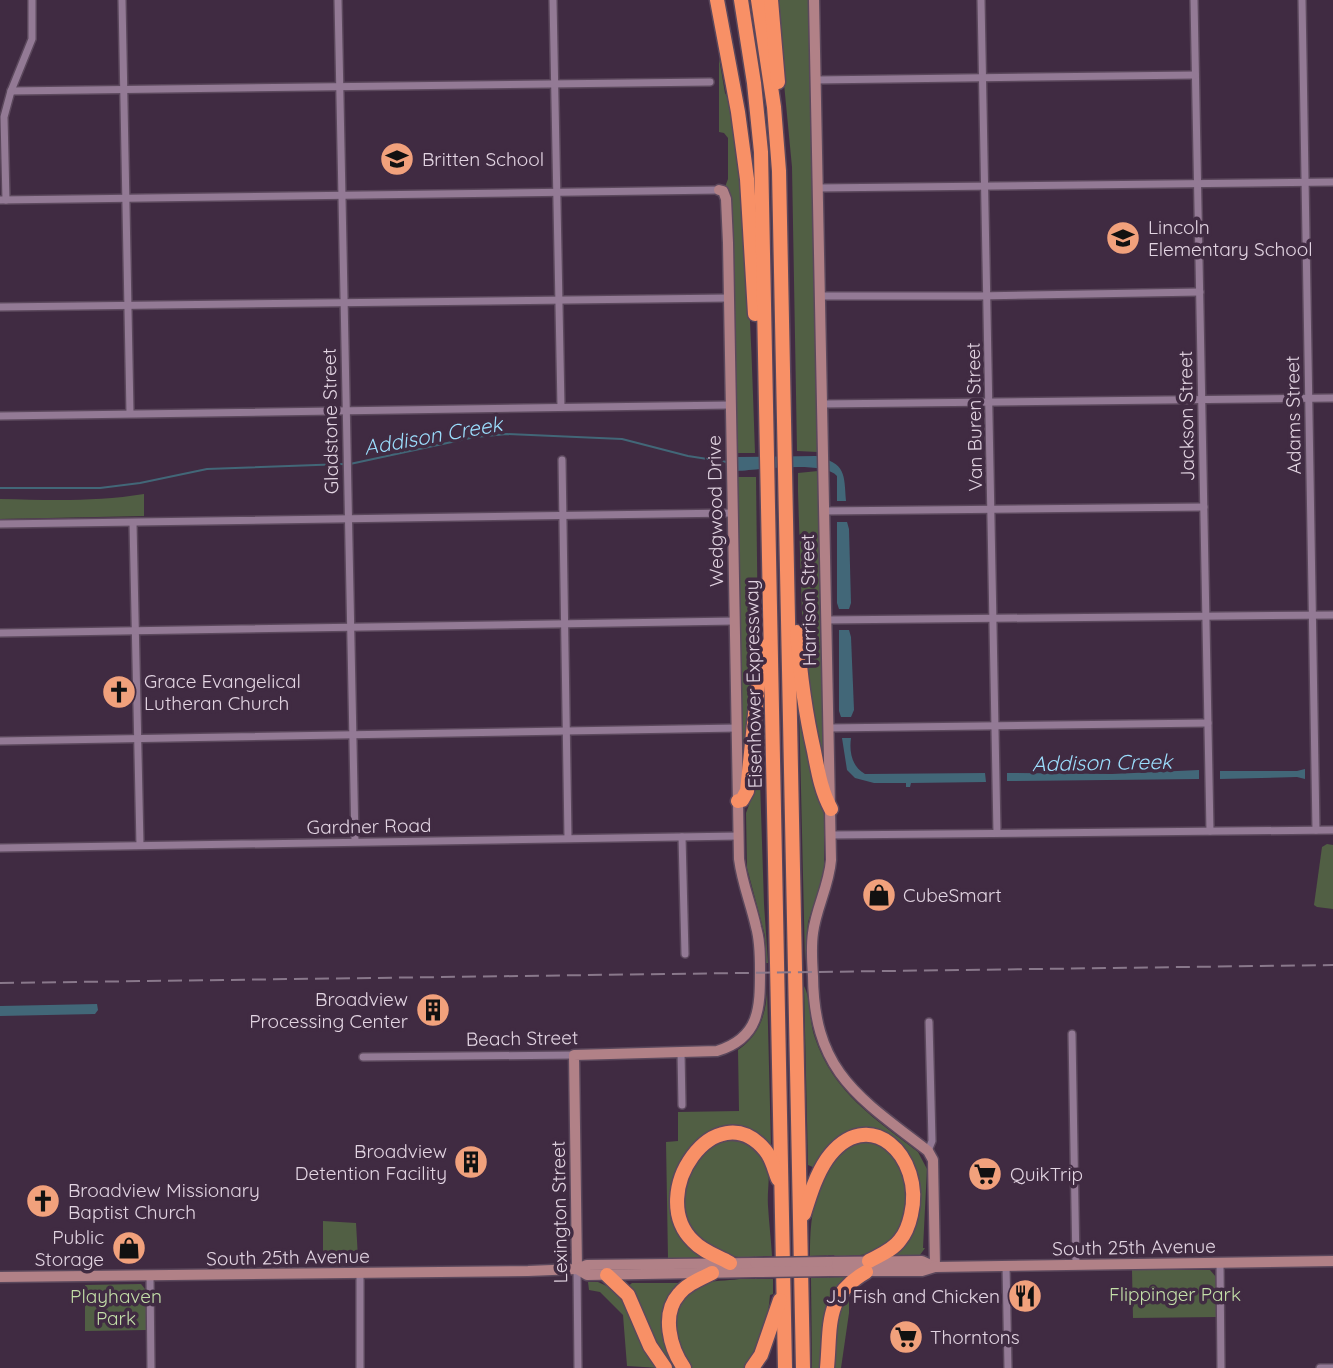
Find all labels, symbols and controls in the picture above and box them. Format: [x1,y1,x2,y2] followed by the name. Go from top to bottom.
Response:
[378,140,416,178] school or university icon: Britten School
[422,147,544,171] place label: Britten School
[1148,215,1313,261] place label: Lincoln Elementary School
[1104,219,1142,257] school or university icon: Lincoln Elementary School
[961,342,987,492] street label: Van Buren Street
[317,348,343,494] street label: Gladstone Street
[1173,350,1199,482] street label: Jackson Street
[1280,355,1306,475] street label: Adams Street
[362,410,506,460] water label: Addison Creek
[702,435,728,587] street label: Wedgwood Drive
[795,534,821,666] street label: Harrison Street
[739,579,767,789] street label: Eisenhower Expressway
[144,669,301,715] place label: Grace Evangelical Lutheran Church
[100,673,138,711] church icon: Grace Evangelical Lutheran Church
[1032,748,1174,776] water label: Addison Creek
[306,813,432,839] street label: Gardner Road
[860,876,898,914] shop icon: CubeSmart
[903,883,1002,907] place label: CubeSmart
[249,987,409,1033] place label: Broadview Processing Center
[414,991,452,1029] building icon: Broadview Processing Center
[466,1025,578,1051] street label: Beach Street
[295,1139,447,1185] place label: Broadview Detention Facility
[546,1140,572,1284] street label: Lexington Street
[452,1143,490,1181] building icon: Broadview Detention Facility
[966,1155,1004,1193] supermarket icon: QuikTrip
[1010,1162,1083,1186] place label: QuikTrip
[68,1178,260,1224] place label: Broadview Missionary Baptist Church
[24,1182,62,1220] church icon: Broadview Missionary Baptist Church
[35,1225,104,1271] place label: Public Storage
[110,1229,148,1267] shop icon: Public Storage
[1052,1234,1216,1260] street label: South 25th Avenue
[206,1244,370,1270] street label: South 25th Avenue
[1006,1277,1044,1315] restaurant icon: JJ Fish and Chicken
[1109,1282,1241,1306] park label: Flippinger Park
[70,1284,162,1330] park label: Playhaven Park
[826,1284,1000,1308] place label: JJ Fish and Chicken
[887,1318,925,1356] supermarket icon: Thorntons
[930,1325,1020,1349] place label: Thorntons

